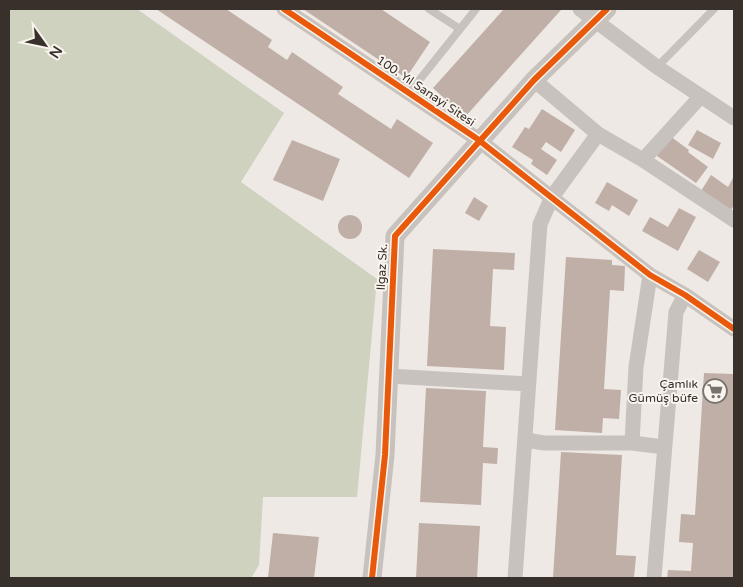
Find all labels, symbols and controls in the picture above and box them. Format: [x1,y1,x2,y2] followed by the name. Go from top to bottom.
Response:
[20,20,70,70] north arrow
[45,42,66,61] text: N
[374,53,478,129] street label: 100. Yıl Sanayi Sitesi
[374,243,390,291] street label: Ilgaz Sk.
[629,377,698,405] place label: Çamlık Gümüş büfe
[702,378,728,404] supermarket icon: Çamlık Gümüş büfe

